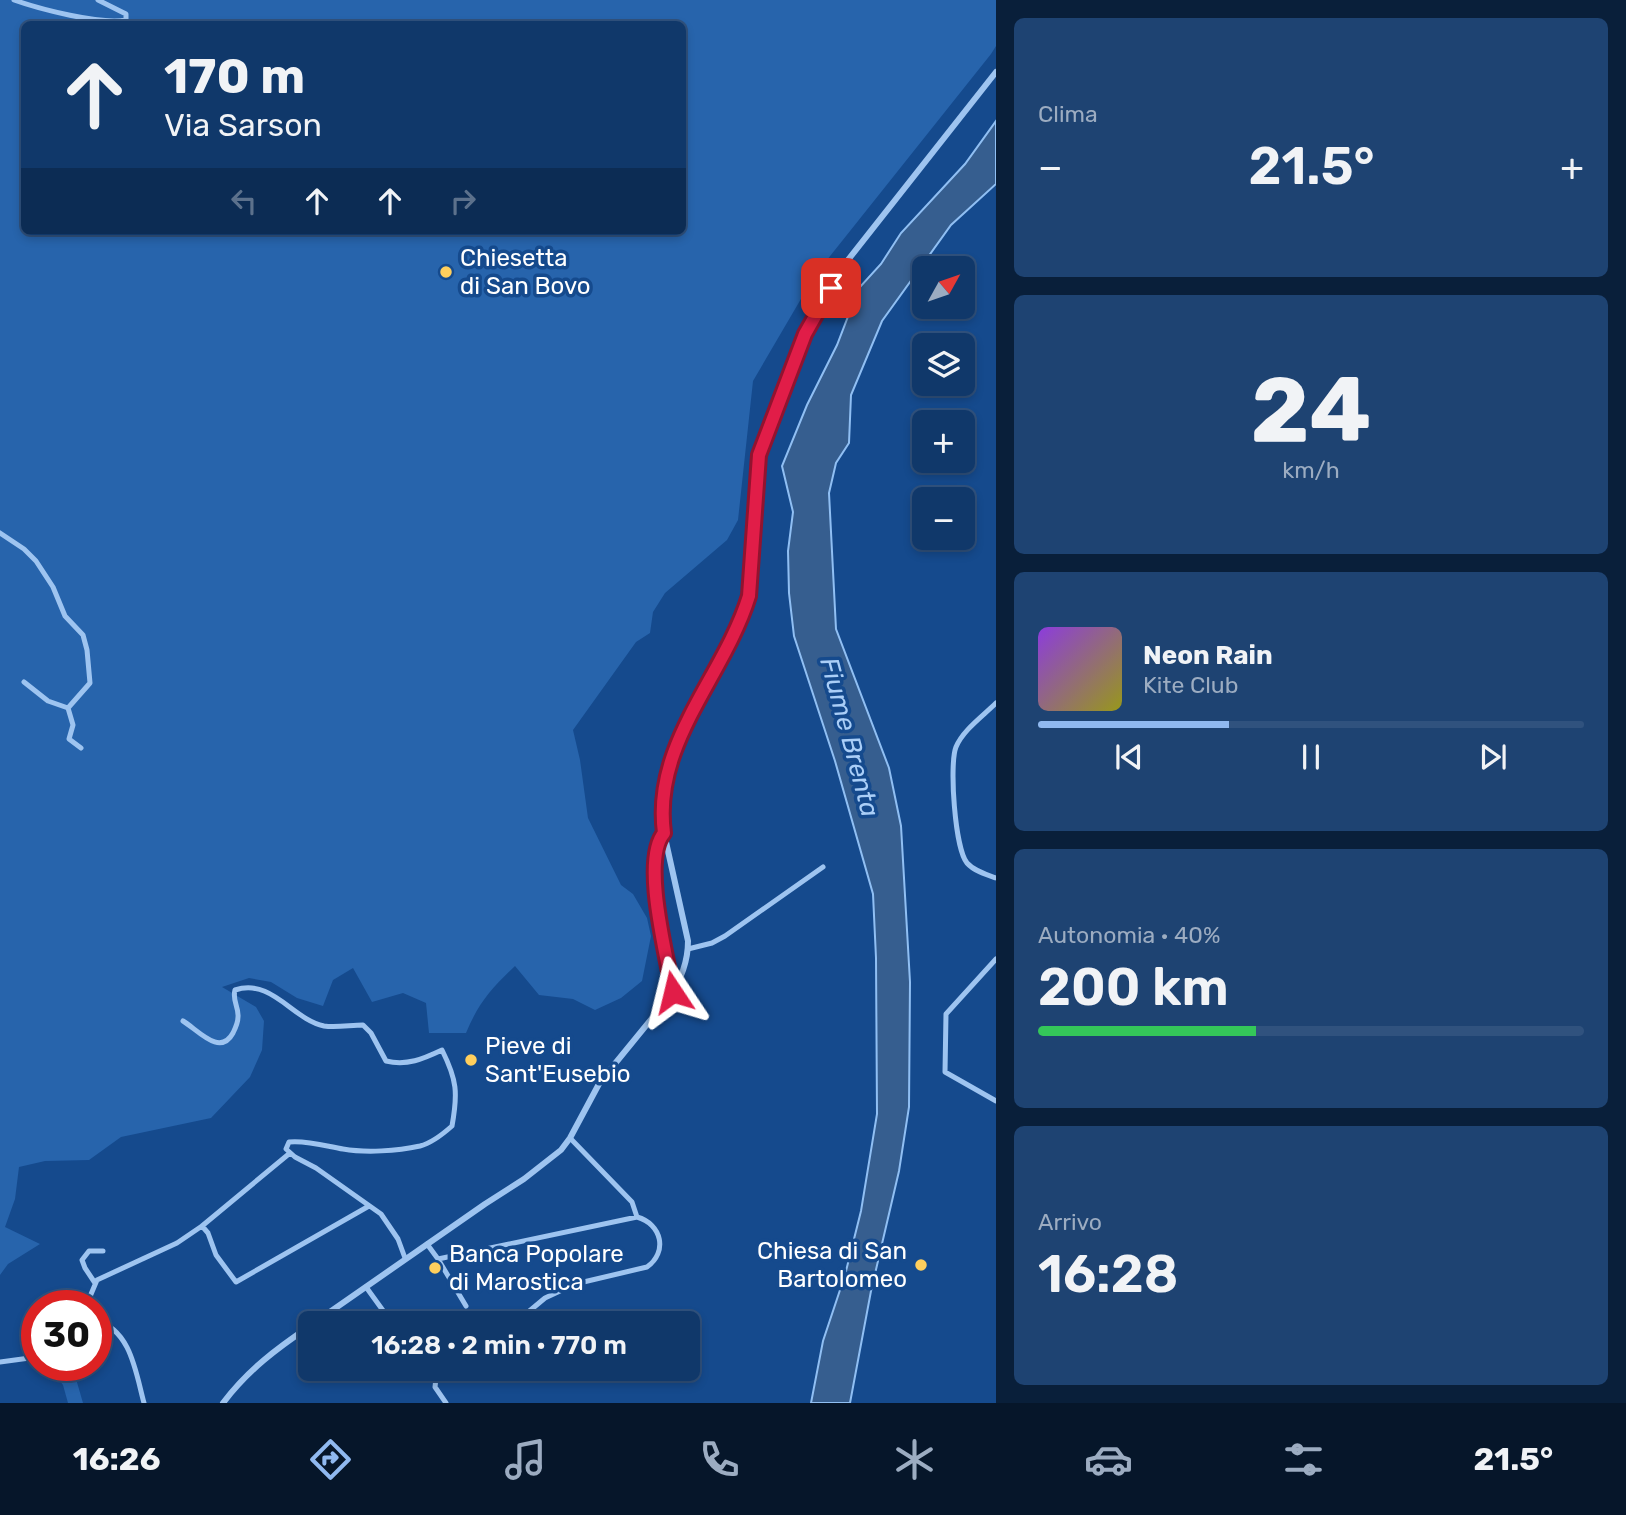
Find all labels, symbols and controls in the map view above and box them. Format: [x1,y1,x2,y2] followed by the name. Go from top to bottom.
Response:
[164,47,305,105] text: 170 m
[49,49,140,140] icon: ahead
[1038,100,1098,128] text: Clima
[164,106,322,144] text: Via Sarson
[1248,135,1375,197] text: 21.5°
[1038,144,1063,190] text: −
[1560,144,1584,190] text: +
[225,182,263,220] icon: left
[298,182,336,220] icon: ahead
[371,182,409,220] icon: ahead
[444,182,482,220] icon: right
[460,244,591,300] place label: Chiesetta di San Bovo
[912,256,975,318] north arrow
[912,256,975,550] map controls
[801,258,861,318] pin
[438,264,454,280] marker: Chiesetta di San Bovo
[812,269,850,307] icon: arrive
[912,333,975,396] button: layers
[1251,356,1371,464] text: 24
[912,410,975,473] button: +
[1282,456,1340,484] text: km/h
[912,487,975,550] button: −
[1143,640,1273,671] text: Neon Rain
[813,654,886,820] water label: Fiume Brenta
[1143,671,1238,699] text: Kite Club
[1110,738,1148,776] icon: previous
[1292,738,1330,776] icon: pause
[1474,738,1512,776] icon: next
[1038,921,1220,949] text: Autonomia · 40%
[636,955,710,1029] position arrow
[1038,956,1229,1018] text: 200 km
[485,1032,631,1088] place label: Pieve di Sant'Eusebio
[463,1052,479,1068] marker: Pieve di Sant'Eusebio
[1038,1208,1102,1236] text: Arrivo
[757,1237,907,1293] place label: Chiesa di San Bartolomeo
[449,1240,624,1296] place label: Banca Popolare di Marostica
[1038,1243,1178,1305] text: 16:28
[913,1257,929,1273] marker: Chiesa di San Bartolomeo
[427,1260,443,1276] marker: Banca Popolare di Marostica
[21,1290,112,1381] speed limit sign: 30
[371,1330,627,1361] text: 16:28 · 2 min · 770 m
[306,1435,355,1484] icon: directions
[501,1435,550,1484] icon: music
[695,1435,744,1484] icon: phone
[890,1435,939,1484] icon: climate
[1084,1435,1133,1484] icon: car
[1279,1435,1328,1484] icon: filters
[73,1440,161,1478] text: 16:26
[1474,1440,1553,1478] text: 21.5°

